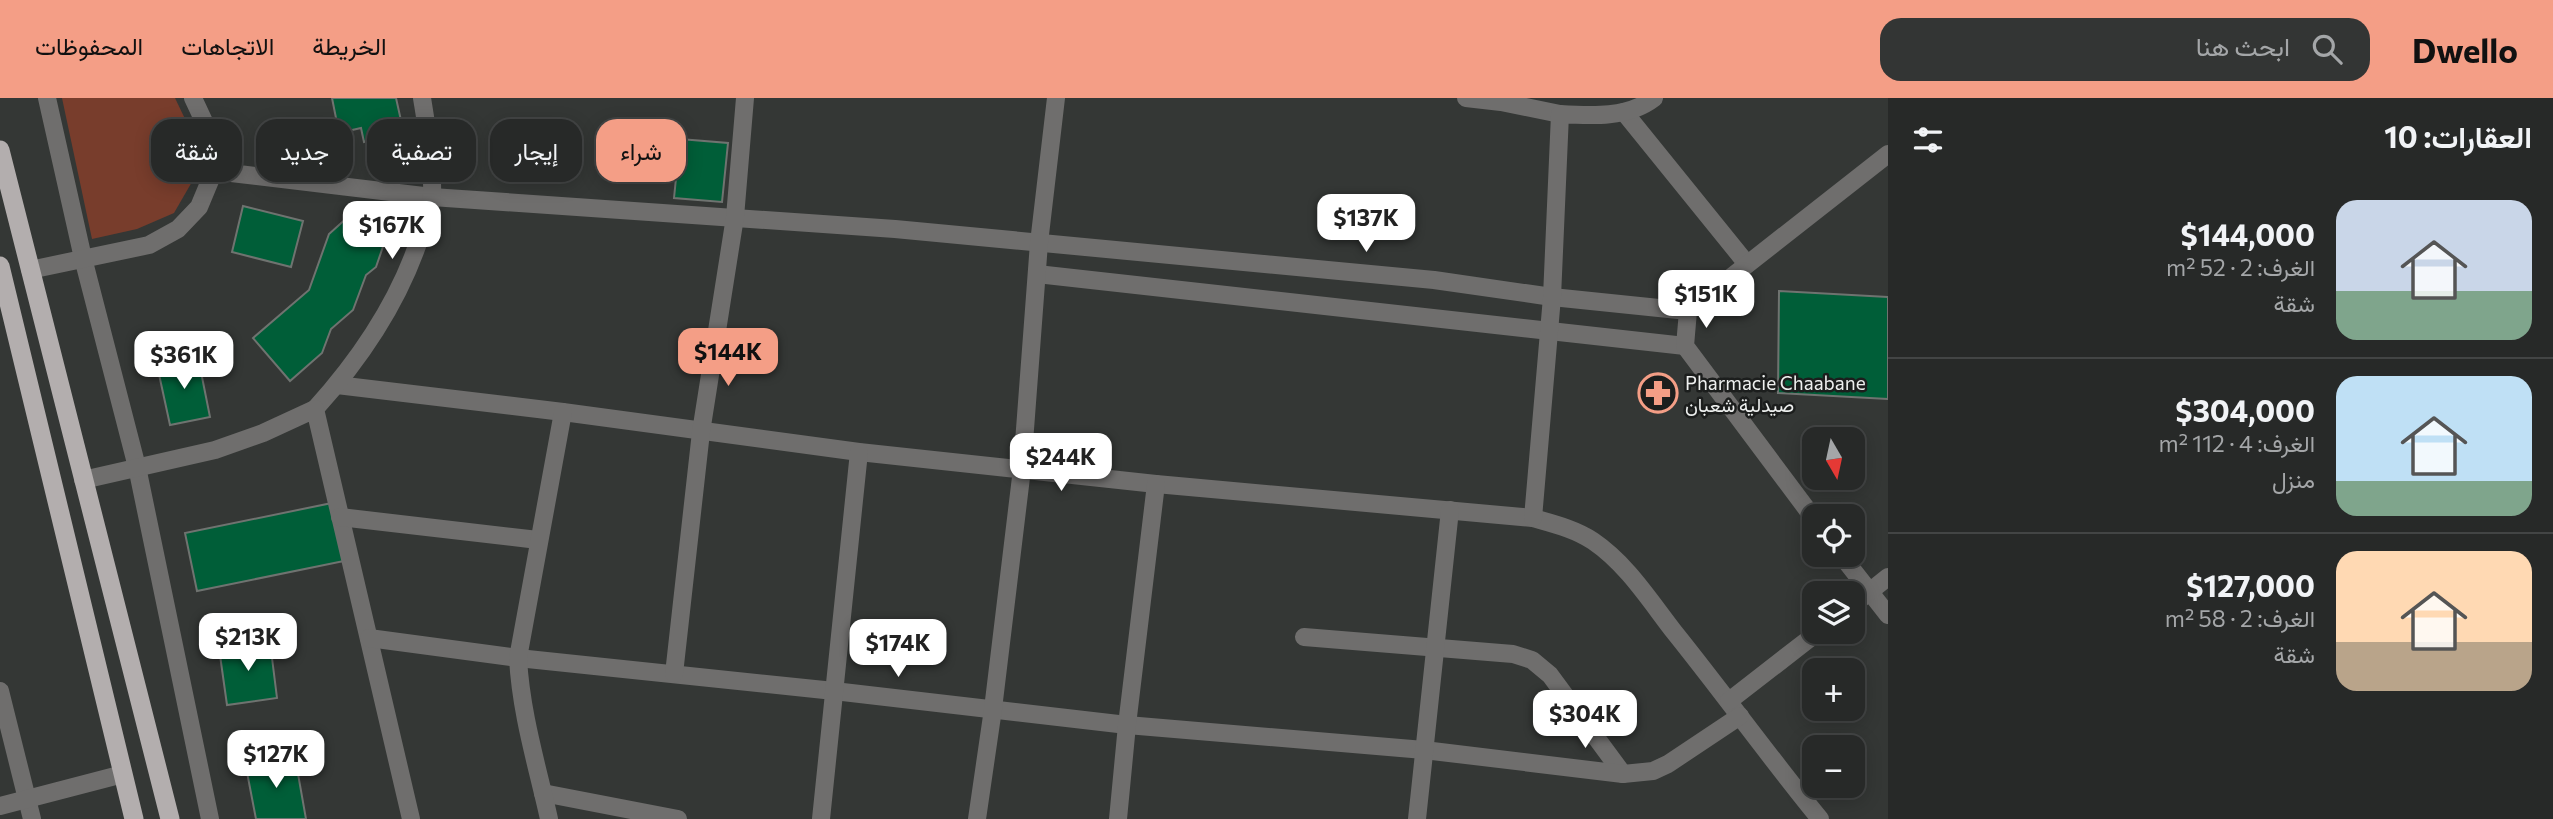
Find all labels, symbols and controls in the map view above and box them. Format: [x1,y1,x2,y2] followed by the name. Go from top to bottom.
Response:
[1880,18,2370,81] search box
[2412,29,2518,70] text: Dwello
[2196,30,2290,61] text: ابحث هنا
[2308,30,2346,68] icon: search
[35,31,143,60] text: المحفوظات
[181,31,274,60] text: الاتجاهات
[312,31,387,60] text: الخريطة
[2384,117,2532,154] text: العقارات: 10
[151,119,242,182] chip: شقة
[256,119,353,182] chip: جديد
[367,119,476,182] chip: تصفية
[490,119,582,182] chip: إيجار
[596,119,686,182] chip: شراء
[1909,121,1947,159] icon: filters
[1317,194,1415,254] pin: $137K
[343,202,441,261] pin: $167K
[1333,203,1399,231] text: $137K
[359,210,425,238] text: $167K
[2181,215,2315,252] text: $144,000
[2392,228,2476,312] icon: home
[2166,253,2315,281] text: الغرف: 2 · 52 m²
[1657,271,1755,330] pin: $151K
[1674,279,1738,307] text: $151K
[2273,289,2315,317] text: شقة
[679,328,777,388] pin: $144K
[135,331,233,391] pin: $361K
[694,337,762,365] text: $144K
[150,340,218,368] text: $361K
[1685,371,1866,417] place label: Pharmacie Chaabane صيدلية شعبان
[1637,372,1679,414] pharmacy icon: Pharmacie Chaabane صيدلية شعبان
[2175,391,2315,428] text: $304,000
[2392,404,2476,488] icon: home
[1802,427,1866,490] north arrow
[1802,427,1865,798] map controls
[2159,429,2315,457] text: الغرف: 4 · 112 m²
[1012,434,1110,493] pin: $244K
[1026,442,1096,470] text: $244K
[2272,465,2315,493] text: منزل
[1802,504,1865,567] button: locate
[2186,566,2315,603] text: $127,000
[2392,579,2476,663] icon: home
[1802,581,1865,644] button: layers
[2165,604,2315,632] text: الغرف: 2 · 58 m²
[199,614,297,673] pin: $213K
[849,620,947,679] pin: $174K
[215,622,281,650] text: $213K
[865,628,931,656] text: $174K
[2273,640,2315,668] text: شقة
[1802,658,1865,721] button: +
[1536,690,1634,750] pin: $304K
[1549,699,1621,727] text: $304K
[227,730,325,790] pin: $127K
[1802,735,1865,798] button: −
[243,739,309,767] text: $127K

